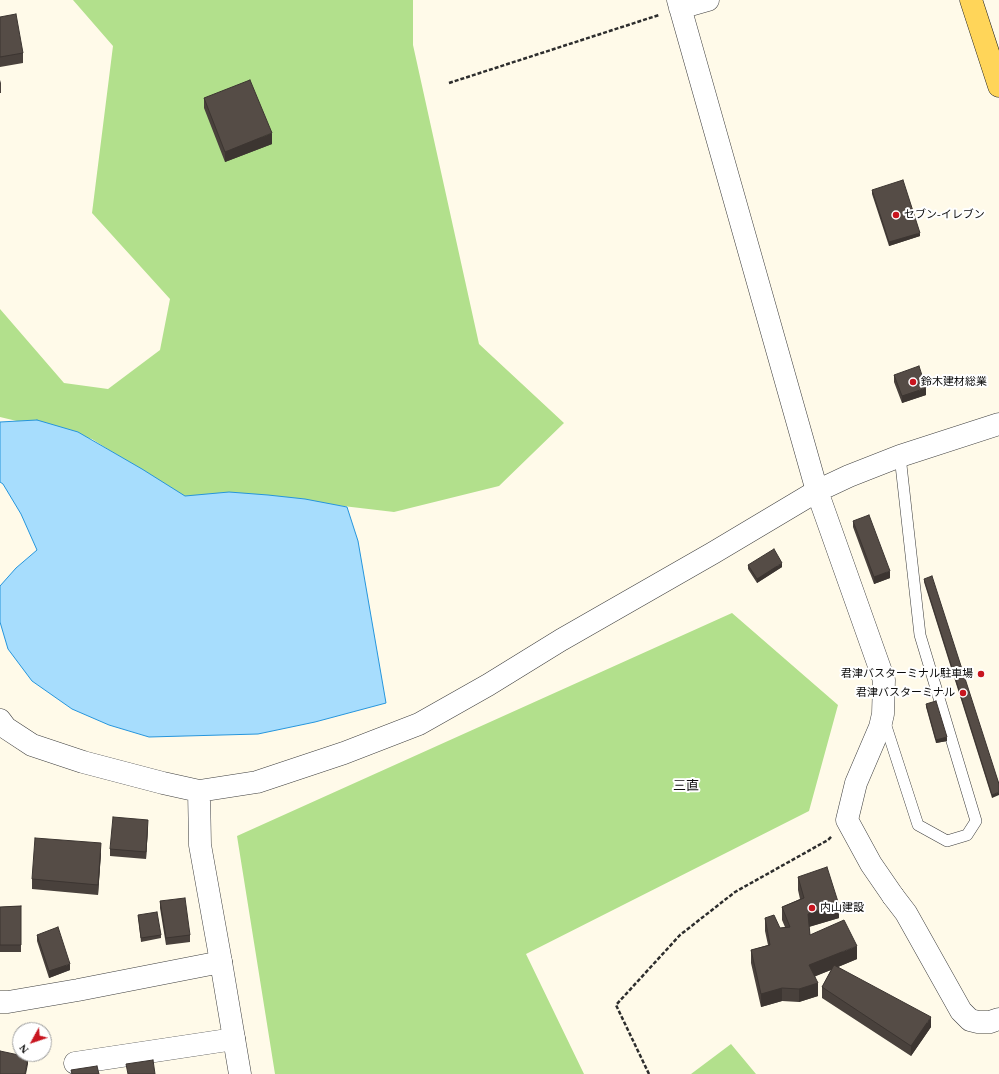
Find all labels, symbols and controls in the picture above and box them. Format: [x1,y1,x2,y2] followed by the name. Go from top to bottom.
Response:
[904,208,985,222] place label: セブン-イレブン
[891,210,901,220] marker: セブン-イレブン
[921,375,987,389] place label: 鈴木建材総業
[908,377,918,387] marker: 鈴木建材総業
[841,667,973,681] place label: 君津バスターミナル駐車場
[976,669,986,679] marker: 君津バスターミナル駐車場
[856,686,955,700] place label: 君津バスターミナル
[958,688,968,698] marker: 君津バスターミナル
[673,779,699,795] district label: 三直
[820,901,864,915] place label: 内山建設
[807,903,817,913] marker: 内山建設
[12,1022,52,1062] north arrow
[16,1042,31,1056] text: N

